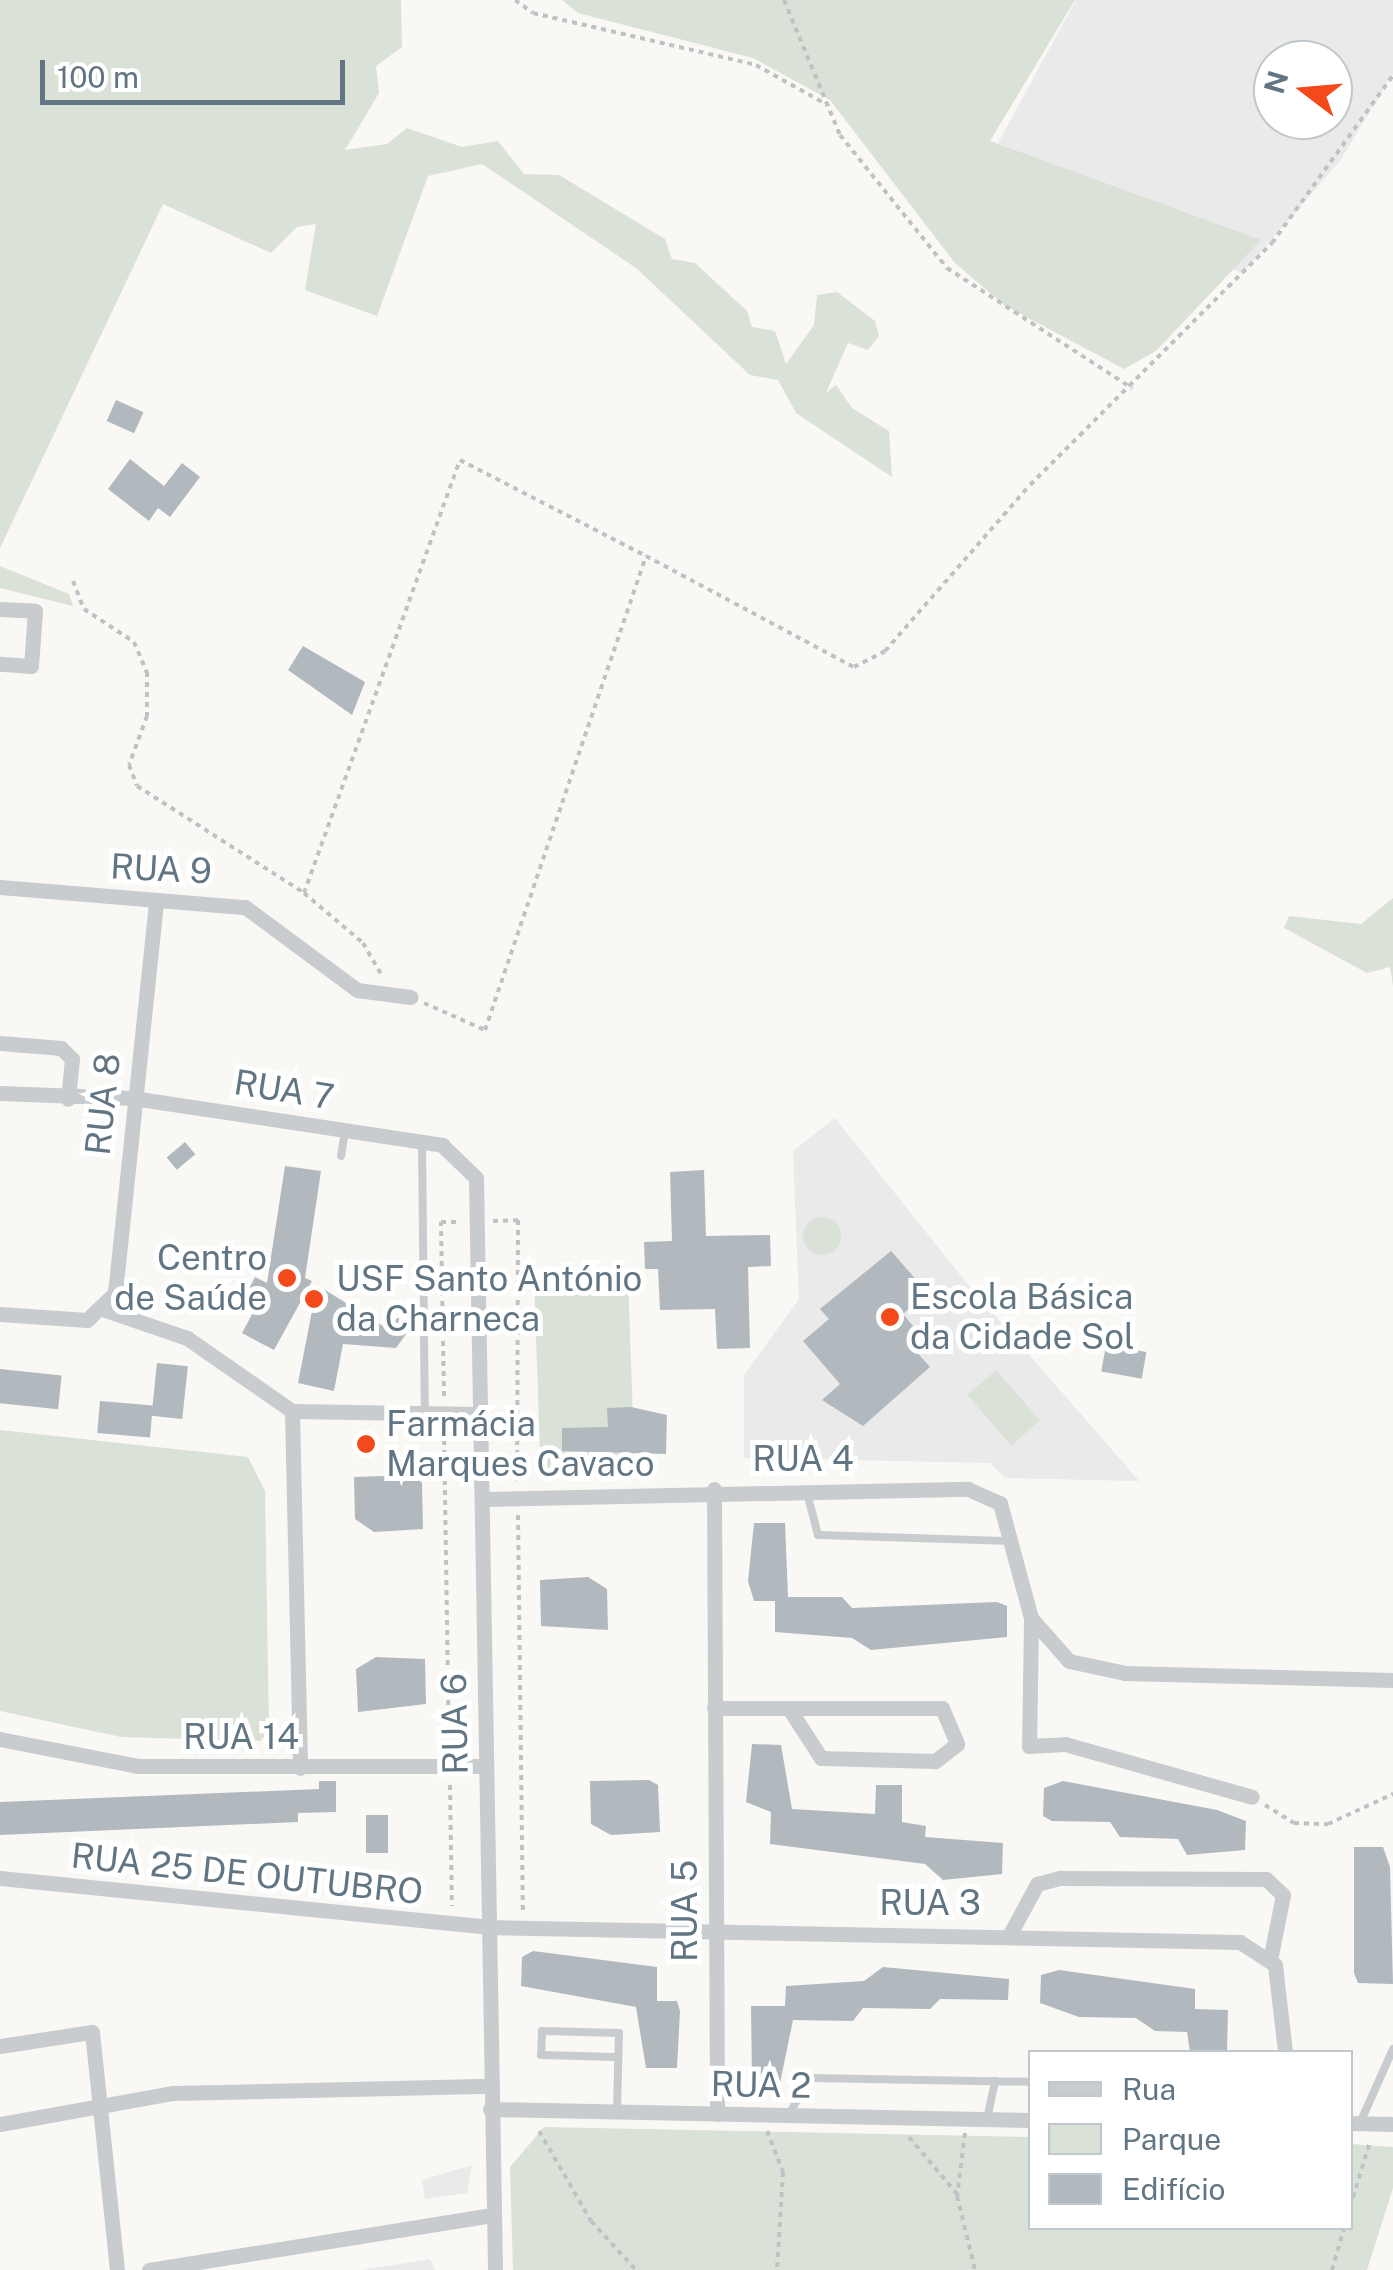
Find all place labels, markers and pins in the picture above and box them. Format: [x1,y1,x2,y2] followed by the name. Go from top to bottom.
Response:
[114,1237,267,1319] place label: Centro de Saúde
[336,1258,643,1340] place label: USF Santo António da Charneca
[276,1267,298,1289] marker: Centro de Saúde
[910,1276,1135,1358] place label: Escola Básica da Cidade Sol
[301,1286,327,1312] marker: USF Santo António da Charneca
[879,1306,901,1328] marker: Escola Básica da Cidade Sol
[386,1403,655,1485] place label: Farmácia Marques Cavaco
[355,1433,377,1455] marker: Farmácia Marques Cavaco

